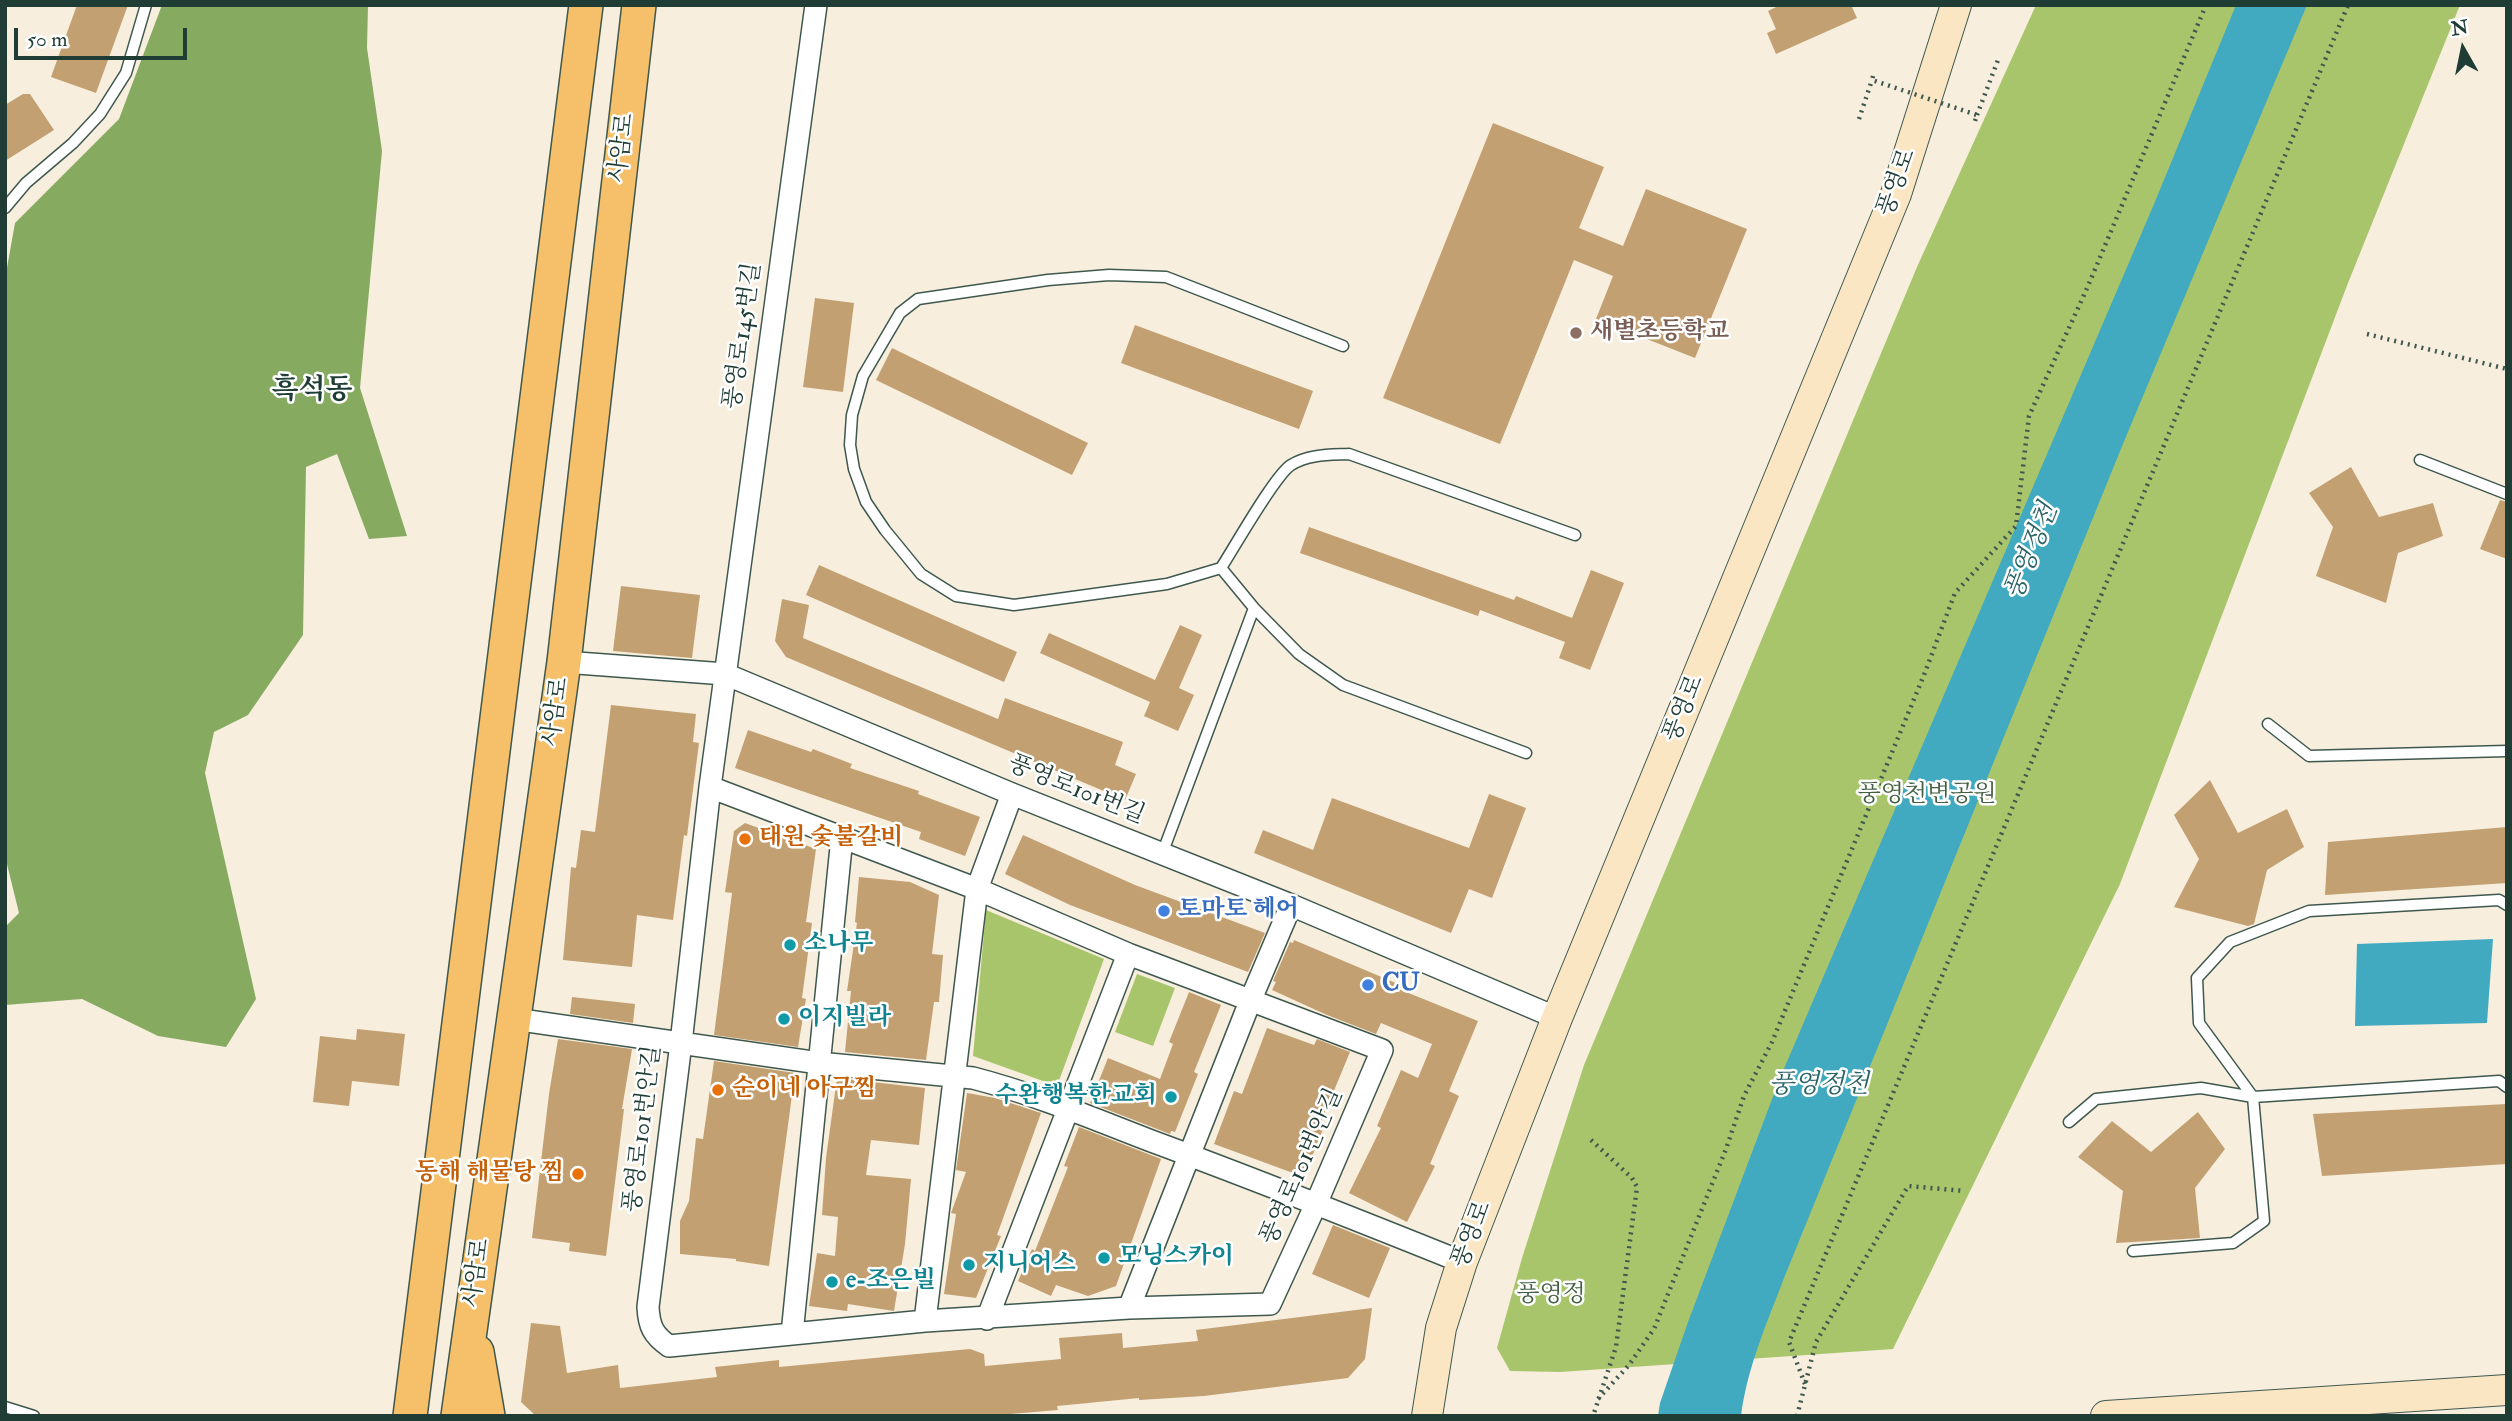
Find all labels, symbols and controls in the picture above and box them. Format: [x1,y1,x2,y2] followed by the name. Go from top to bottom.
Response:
[18,14,191,58] scale bar
[2428,14,2498,84] north arrow
[2449,15,2470,41] text: N
[27,26,68,53] text: 50 m
[604,112,642,184] street label: 사암로
[1873,145,1923,221] street label: 풍영로
[719,261,769,411] street label: 풍영로145번길
[1590,319,1729,347] place label: 새별초등학교
[1568,325,1584,341] marker: 새별초등학교
[271,375,353,409] district label: 흑석동
[2000,500,2066,604] water label: 풍영정천
[1659,671,1711,747] street label: 풍영로
[538,676,576,748] street label: 사암로
[1003,750,1149,832] street label: 풍영로101번길
[1857,782,1997,810] park label: 풍영천변공원
[759,825,903,853] place label: 태원 숯불갈비
[737,831,753,847] marker: 태원 숯불갈비
[1178,897,1299,925] place label: 토마토 헤어
[1156,903,1172,919] marker: 토마토 헤어
[804,931,874,959] place label: 소나무
[782,937,798,953] marker: 소나무
[1382,971,1420,999] place label: CU
[1360,977,1376,993] marker: CU
[798,1005,891,1033] place label: 이지빌라
[776,1011,792,1027] marker: 이지빌라
[619,1044,669,1214] street label: 풍영로101번안길
[1769,1070,1869,1102] water label: 풍영정천
[732,1076,876,1104] place label: 순이네 아구찜
[710,1082,726,1098] marker: 순이네 아구찜
[995,1083,1157,1111] place label: 수완행복한교회
[1256,1084,1350,1250] street label: 풍영로101번안길
[1163,1089,1179,1105] marker: 수완행복한교회
[415,1160,564,1188] place label: 동해 해물탕 찜
[570,1166,586,1182] marker: 동해 해물탕 찜
[1447,1197,1499,1273] street label: 풍영로
[459,1237,497,1309] street label: 사암로
[1118,1244,1234,1272] place label: 모닝스카이
[1096,1250,1112,1266] marker: 모닝스카이
[983,1251,1076,1279] place label: 지니어스
[961,1257,977,1273] marker: 지니어스
[846,1268,936,1296] place label: e-조은빌
[824,1274,840,1290] marker: e-조은빌
[1516,1282,1586,1310] park label: 풍영정

